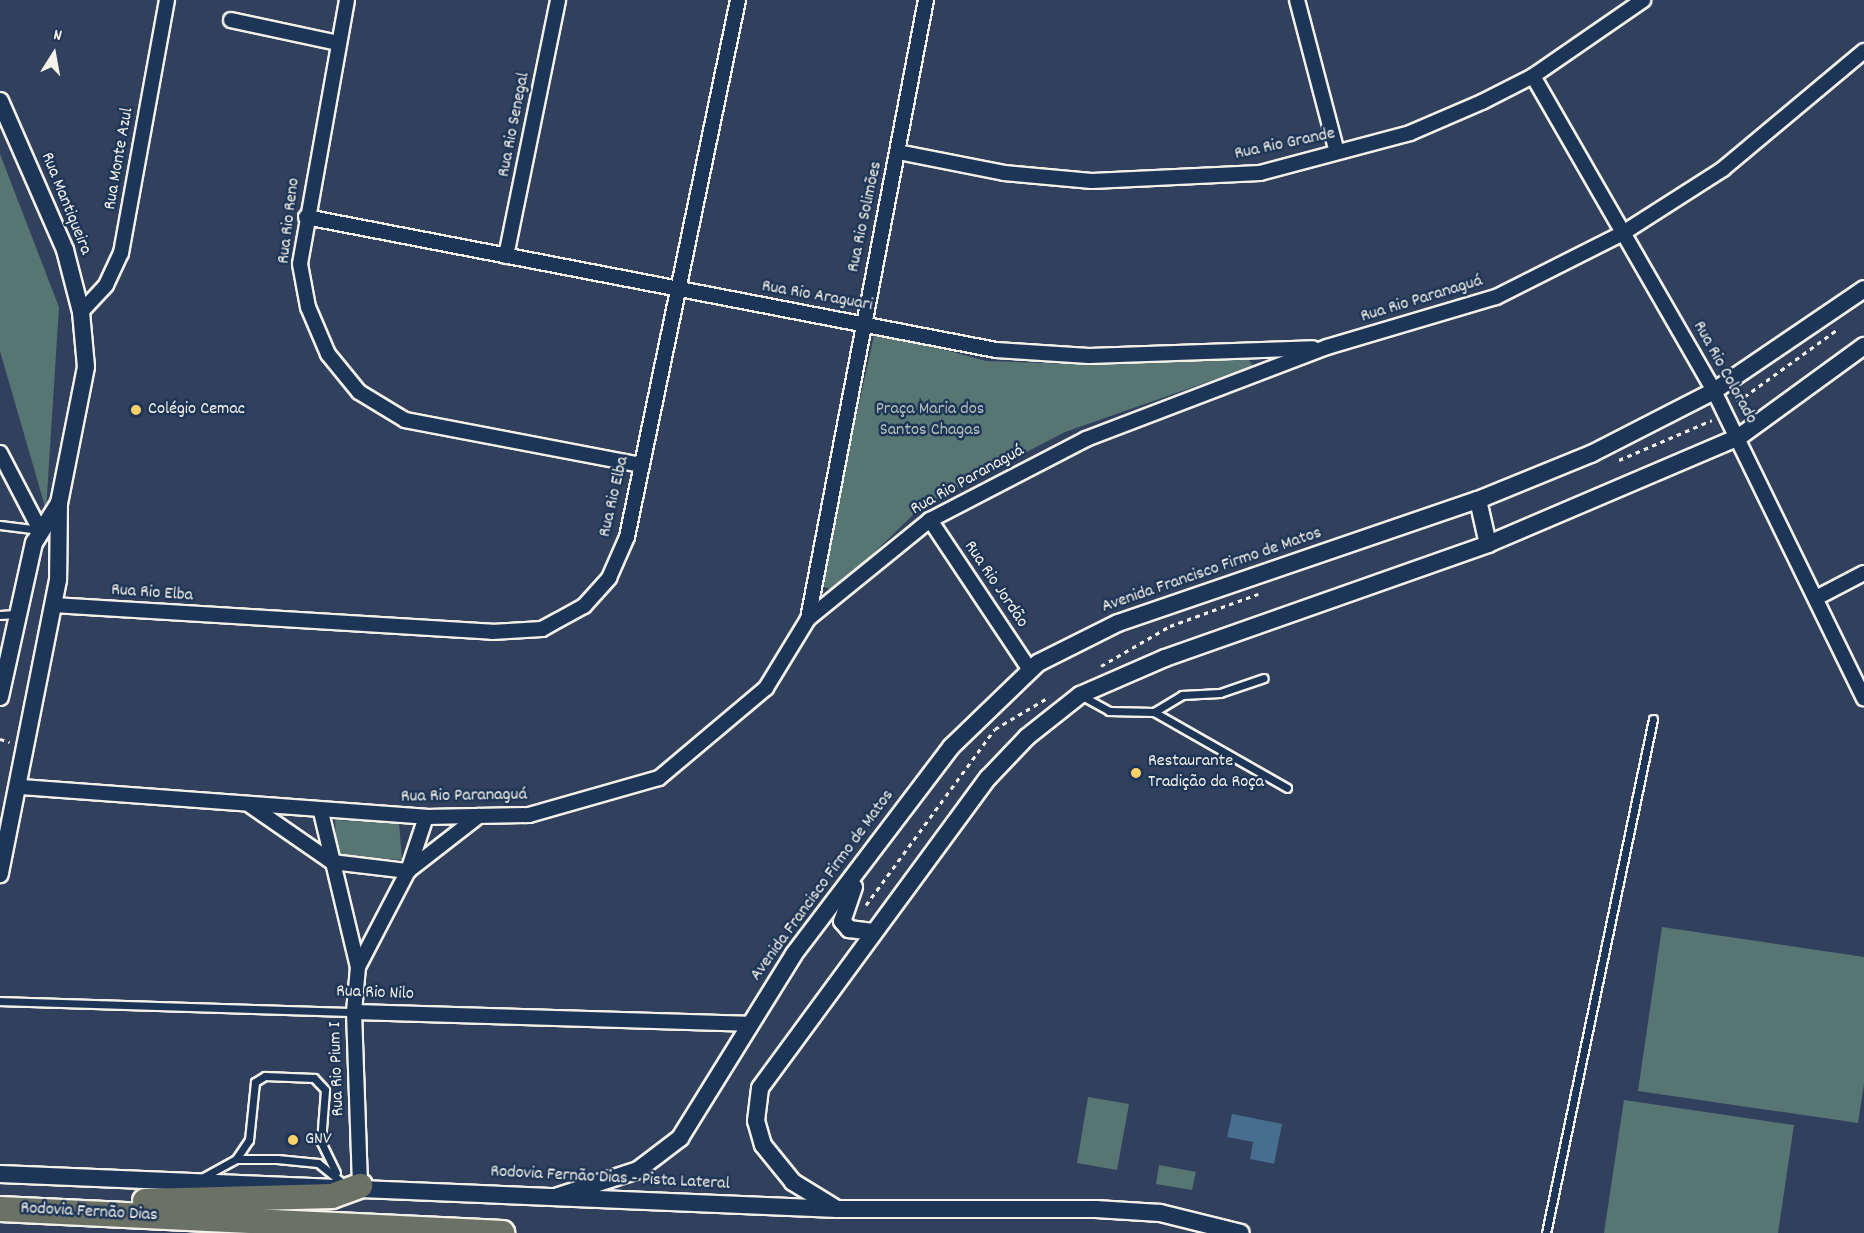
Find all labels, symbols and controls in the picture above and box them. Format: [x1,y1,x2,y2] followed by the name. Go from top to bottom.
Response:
[24,24,84,84] north arrow
[51,24,64,48] text: N
[494,71,536,179] street label: Rua Rio Senegal
[100,106,140,212] street label: Rua Monte Azul
[1233,124,1337,166] street label: Rua Rio Grande
[35,150,95,258] street label: Rua Mantiqueira
[844,160,888,274] street label: Rua Rio Solimões
[274,177,306,265] street label: Rua Rio Reno
[1358,271,1486,329] street label: Rua Rio Paranaguá
[760,277,874,317] street label: Rua Rio Araguari
[1687,318,1761,428] street label: Rua Rio Colorado
[148,399,245,421] place label: Colégio Cemac
[876,400,984,442] park label: Praça Maria dos Santos Chagas
[129,403,143,417] marker: Colégio Cemac
[907,441,1029,521] street label: Rua Rio Paranaguá
[595,455,635,539] street label: Rua Rio Elba
[1099,523,1325,619] street label: Avenida Francisco Firmo de Matos
[958,538,1032,632] street label: Rua Rio Jordão
[110,580,194,608] street label: Rua Rio Elba
[1148,752,1264,795] place label: Restaurante Tradição da Roça
[1129,766,1143,780] marker: Restaurante Tradição da Roça
[401,785,527,809] street label: Rua Rio Paranaguá
[746,786,900,986] street label: Avenida Francisco Firmo de Matos
[336,982,414,1006] street label: Rua Rio Nilo
[326,1021,350,1117] street label: Rua Rio Pium I
[305,1129,332,1151] place label: GNV
[286,1133,300,1147] marker: GNV
[490,1162,730,1196] street label: Rodovia Fernão Dias - Pista Lateral
[20,1199,158,1227] street label: Rodovia Fernão Dias

